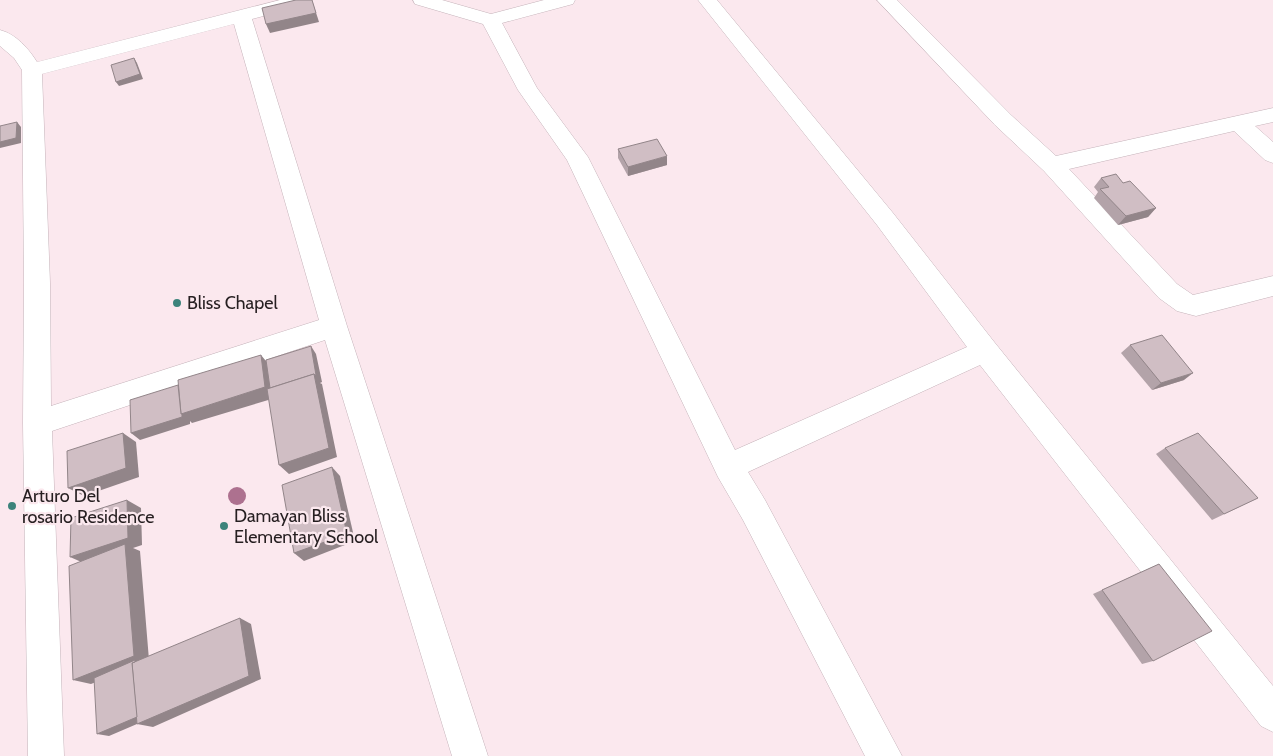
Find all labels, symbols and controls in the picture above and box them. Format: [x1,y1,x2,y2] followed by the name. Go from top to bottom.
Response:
[187,292,278,314] place label: Bliss Chapel
[171,297,183,309] marker: Bliss Chapel
[22,485,154,528] place label: Arturo Del rosario Residence
[6,500,18,512] marker: Arturo Del rosario Residence
[234,505,379,548] place label: Damayan Bliss Elementary School
[218,520,230,532] marker: Damayan Bliss Elementary School

